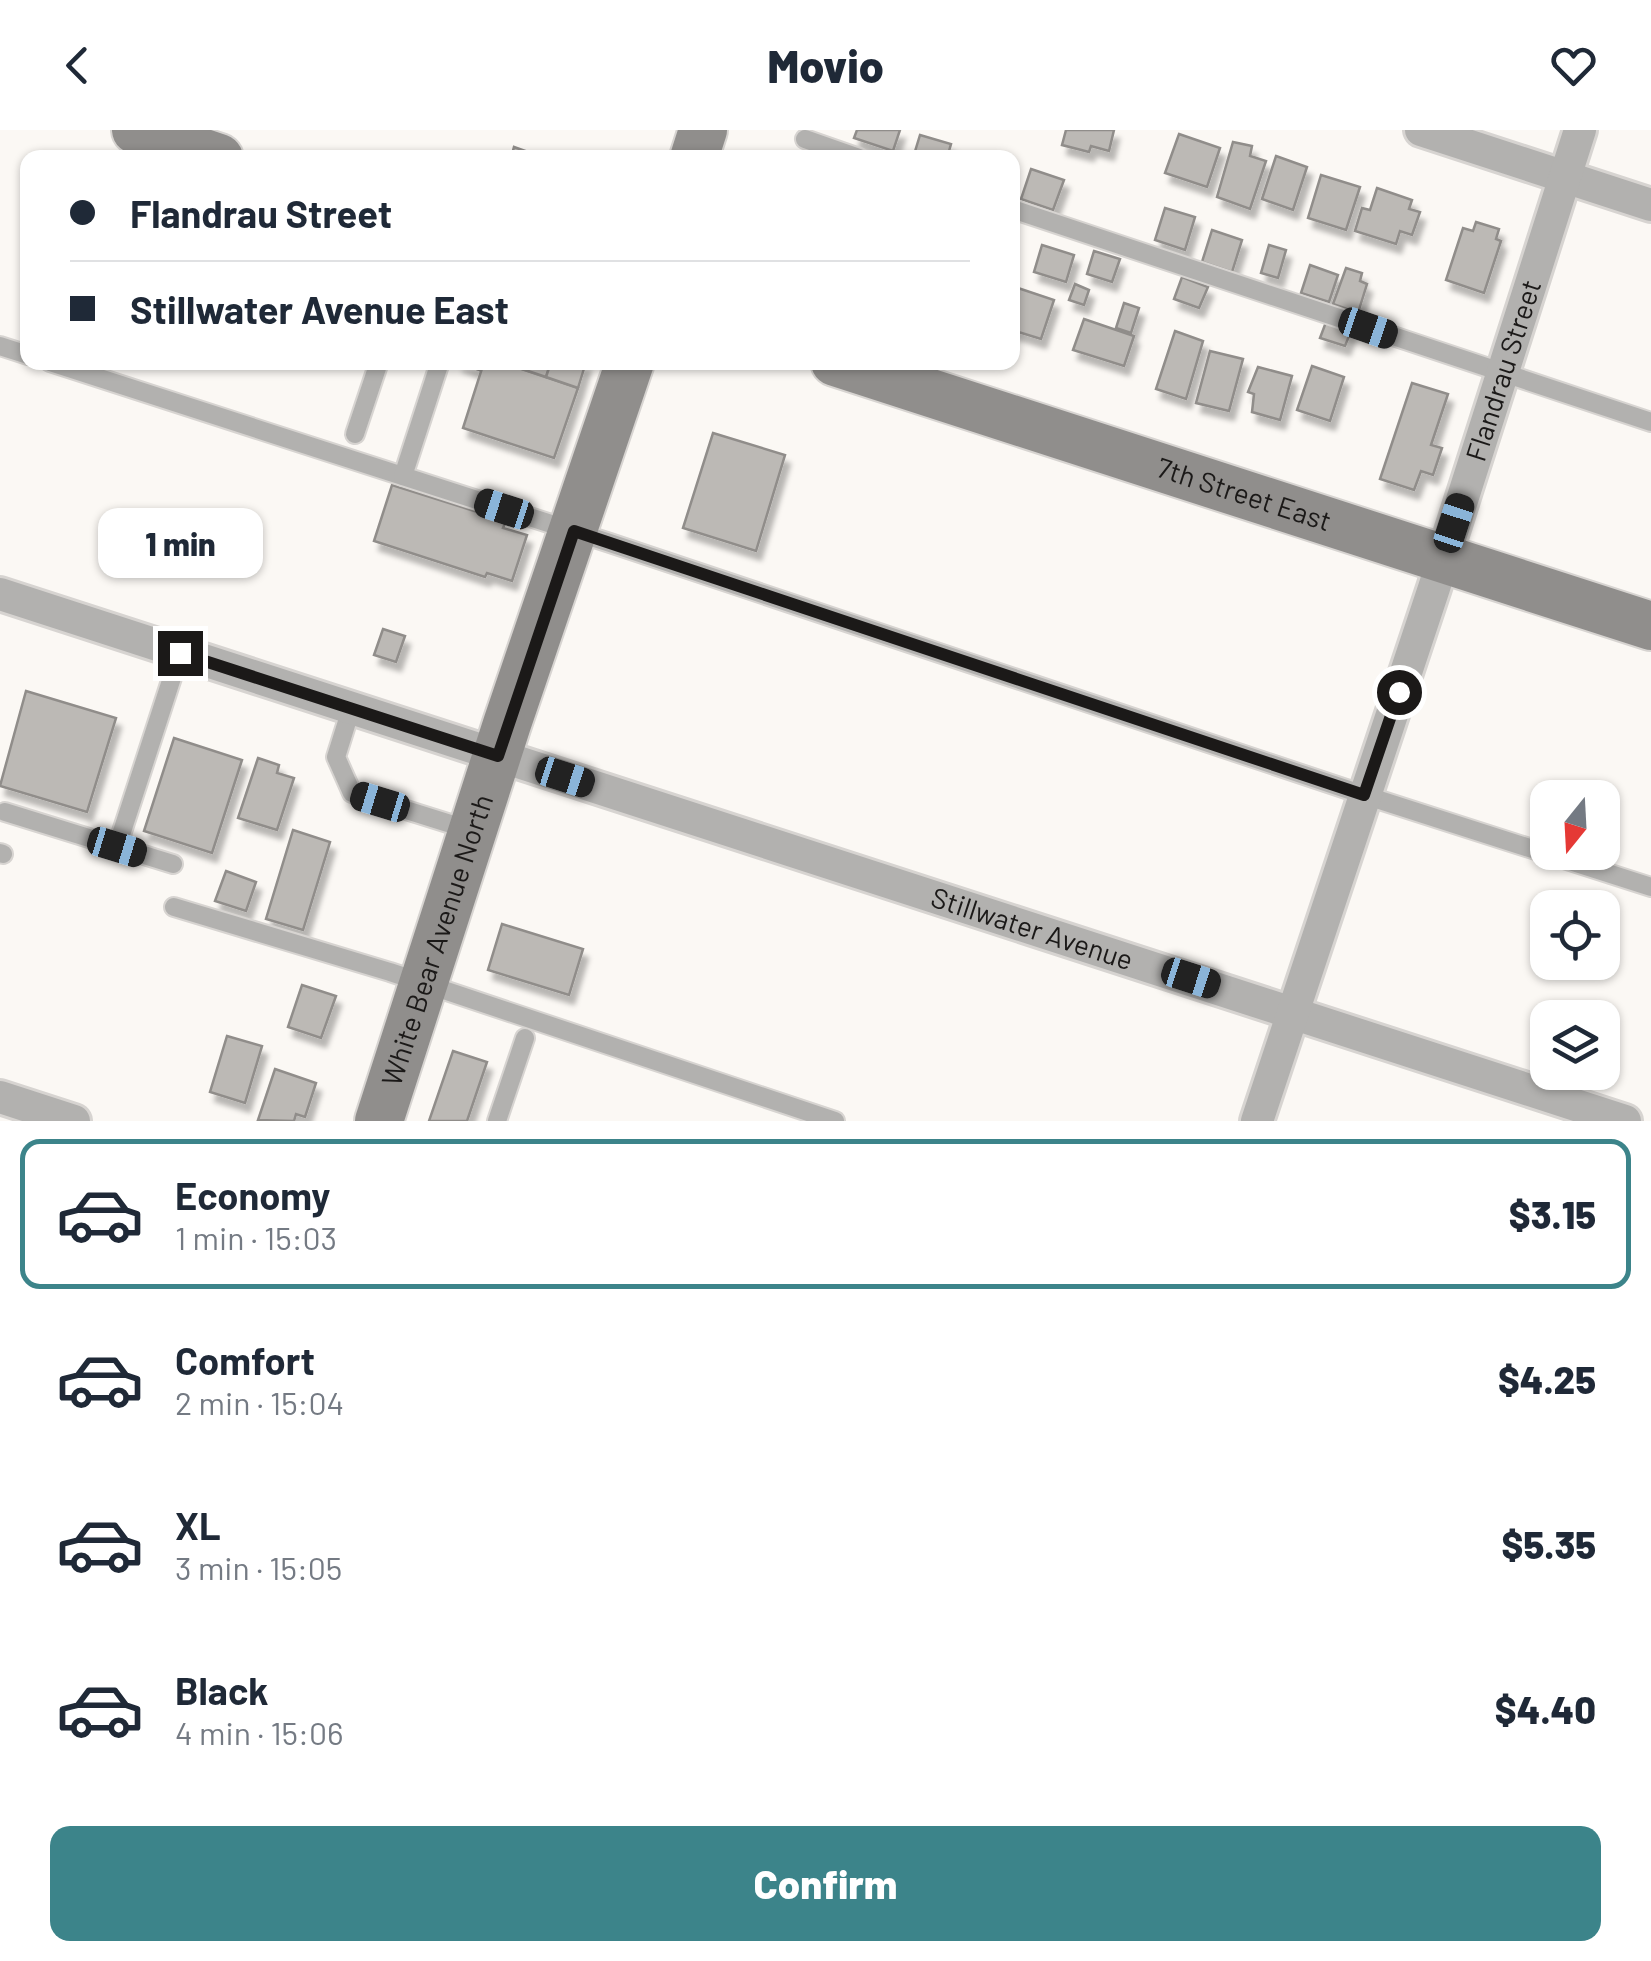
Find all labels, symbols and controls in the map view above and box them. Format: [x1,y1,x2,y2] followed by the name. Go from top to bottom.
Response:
[50,38,105,93] icon: back
[767,38,884,92] text: Movio
[1546,38,1601,93] icon: heart
[130,190,392,236] text: Flandrau Street
[1458,275,1547,465] street label: Flandrau Street
[130,286,509,332] text: Stillwater Avenue East
[1335,304,1401,352] car
[1153,449,1336,537] street label: 7th Street East
[471,485,537,533] car
[1430,490,1478,556] car
[98,508,262,578] callout: 1 min
[145,524,216,562] text: 1 min
[158,631,203,676] route end
[1377,670,1422,715] route start
[532,753,598,801] car
[347,779,413,825] car
[1530,780,1620,870] north arrow
[1530,780,1620,1090] map controls
[373,790,499,1090] street label: White Bear Avenue North
[84,824,150,870] car
[927,879,1138,976] street label: Stillwater Avenue
[1530,890,1620,980] button: locate
[1158,954,1224,1002] car
[1530,1000,1620,1090] button: layers
[55,1169,145,1259] icon: car
[175,1172,330,1218] text: Economy
[1509,1191,1596,1237] text: $3.15
[175,1218,337,1256] text: 1 min · 15:03
[55,1334,145,1424] icon: car
[175,1337,315,1383] text: Comfort
[1498,1356,1596,1402] text: $4.25
[175,1383,344,1421] text: 2 min · 15:04
[55,1499,145,1589] icon: car
[175,1502,221,1548] text: XL
[1502,1521,1596,1567] text: $5.35
[175,1548,342,1586] text: 3 min · 15:05
[55,1664,145,1754] icon: car
[175,1667,269,1713] text: Black
[1495,1686,1596,1732] text: $4.40
[175,1713,343,1751] text: 4 min · 15:06
[50,1826,1601,1941] button: Confirm

